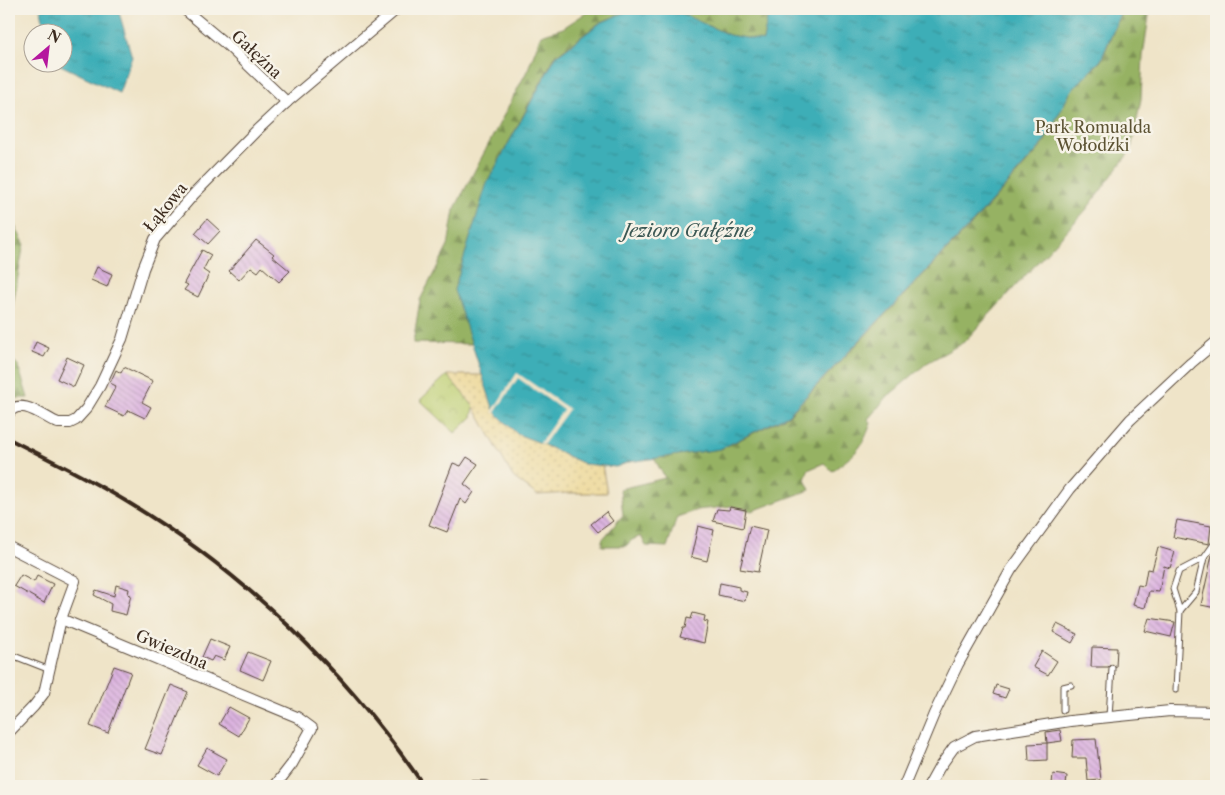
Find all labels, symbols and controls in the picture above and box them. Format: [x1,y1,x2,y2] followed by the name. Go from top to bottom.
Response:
[22,22,72,72] north arrow
[45,26,64,47] text: N
[228,26,287,83] street label: Gałęźna
[1035,117,1152,155] park label: Park Romualda Wołodźki
[139,178,191,236] street label: Łąkowa
[618,220,754,242] water label: Jezioro Gałęźne
[133,625,212,673] street label: Gwiezdna

